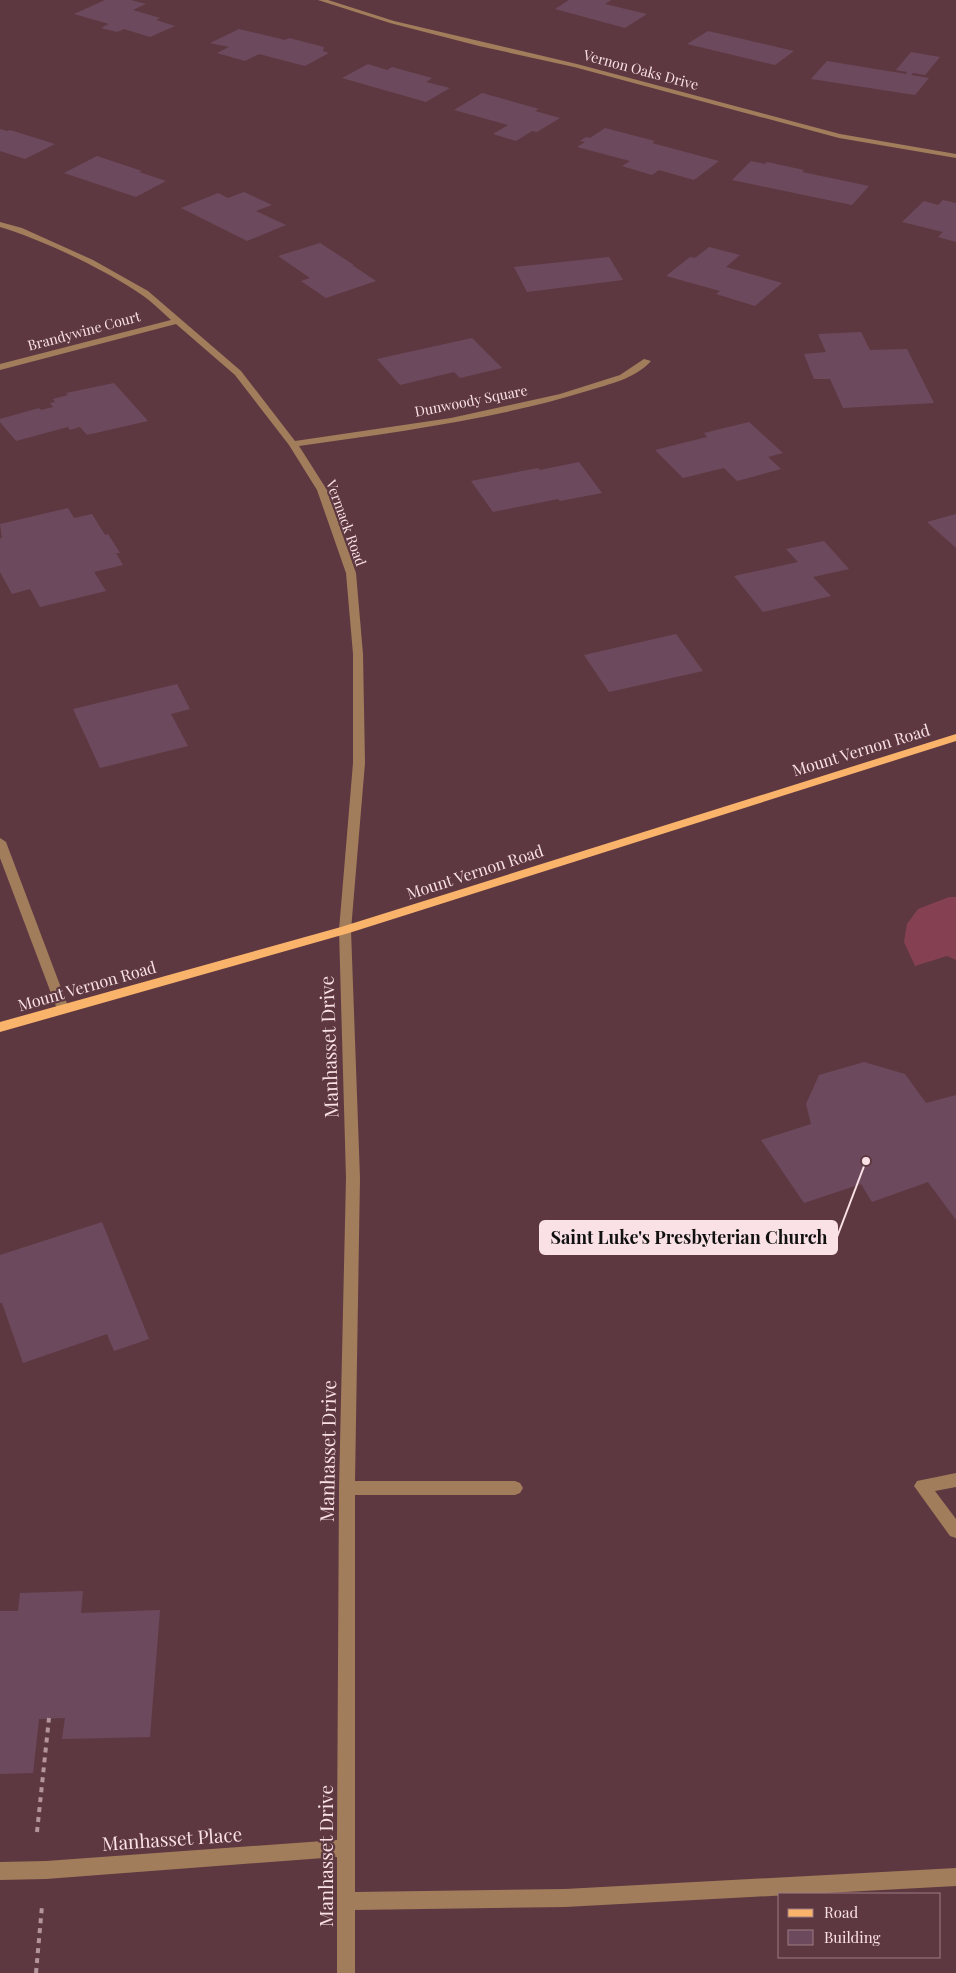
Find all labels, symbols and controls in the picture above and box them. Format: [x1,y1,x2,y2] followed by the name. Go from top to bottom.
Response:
[581,45,701,94] street label: Vernon Oaks Drive
[25,306,143,355] street label: Brandywine Court
[413,380,529,421] street label: Dunwoody Square
[322,476,371,569] street label: Vermack Road
[790,719,932,780] street label: Mount Vernon Road
[404,839,546,904] street label: Mount Vernon Road
[15,956,158,1015] street label: Mount Vernon Road
[313,976,343,1119] street label: Manhasset Drive
[540,1221,837,1254] callout: Saint Luke's Presbyterian Church
[550,1225,828,1249] text: Saint Luke's Presbyterian Church
[313,1380,341,1522] street label: Manhasset Drive
[312,1785,338,1927] street label: Manhasset Drive
[101,1820,243,1856] street label: Manhasset Place
[778,1893,941,1958] legend
[824,1902,858,1922] text: Road
[824,1927,881,1947] text: Building

